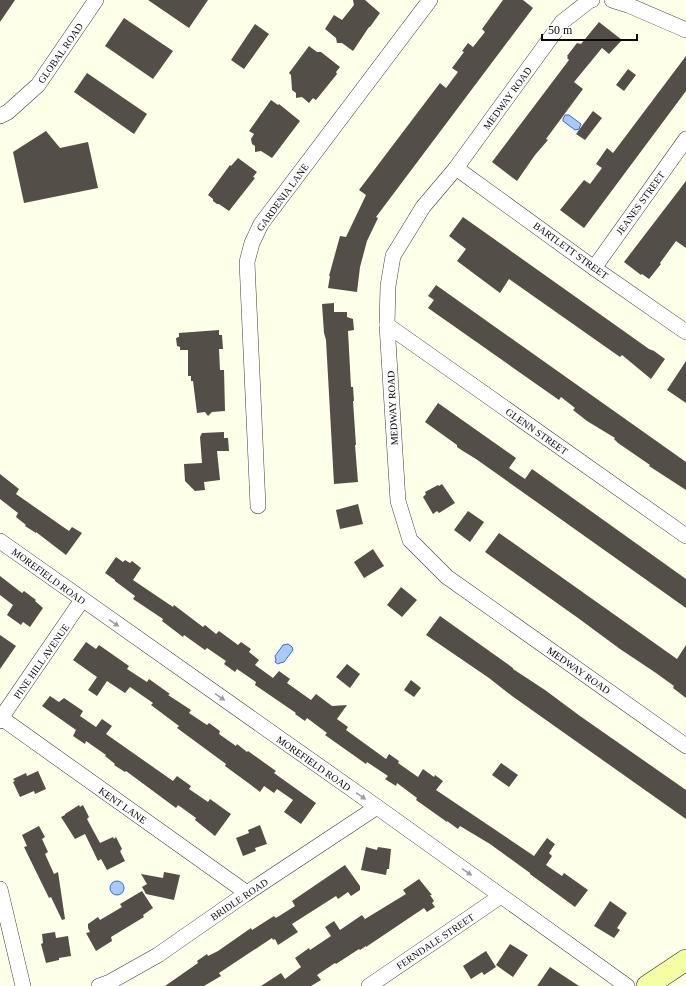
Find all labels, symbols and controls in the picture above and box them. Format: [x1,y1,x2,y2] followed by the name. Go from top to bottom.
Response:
[542,16,637,42] scale bar
[36,21,85,86] street label: GLOBAL ROAD
[548,23,573,37] text: 50 m
[481,65,534,132] street label: MEDWAY ROAD
[254,161,311,233] street label: GARDENIA LANE
[614,170,667,237] street label: JEANES STREET
[531,220,610,281] street label: BARTLETT STREET
[385,370,400,445] street label: MEDWAY ROAD
[504,406,570,457] street label: GLENN STREET
[10,546,88,607] street label: MOREFIELD ROAD
[109,619,119,627] one-way arrow
[11,622,71,701] street label: PINE HILL AVENUE
[545,645,612,696] street label: MEDWAY ROAD
[215,693,226,701] one-way arrow
[274,734,353,793] street label: MOREFIELD ROAD
[97,785,149,826] street label: KENT LANE
[356,792,366,800] one-way arrow
[462,867,472,875] one-way arrow
[208,876,270,923] street label: BRIDLE ROAD
[394,911,476,972] street label: FERNDALE STREET

